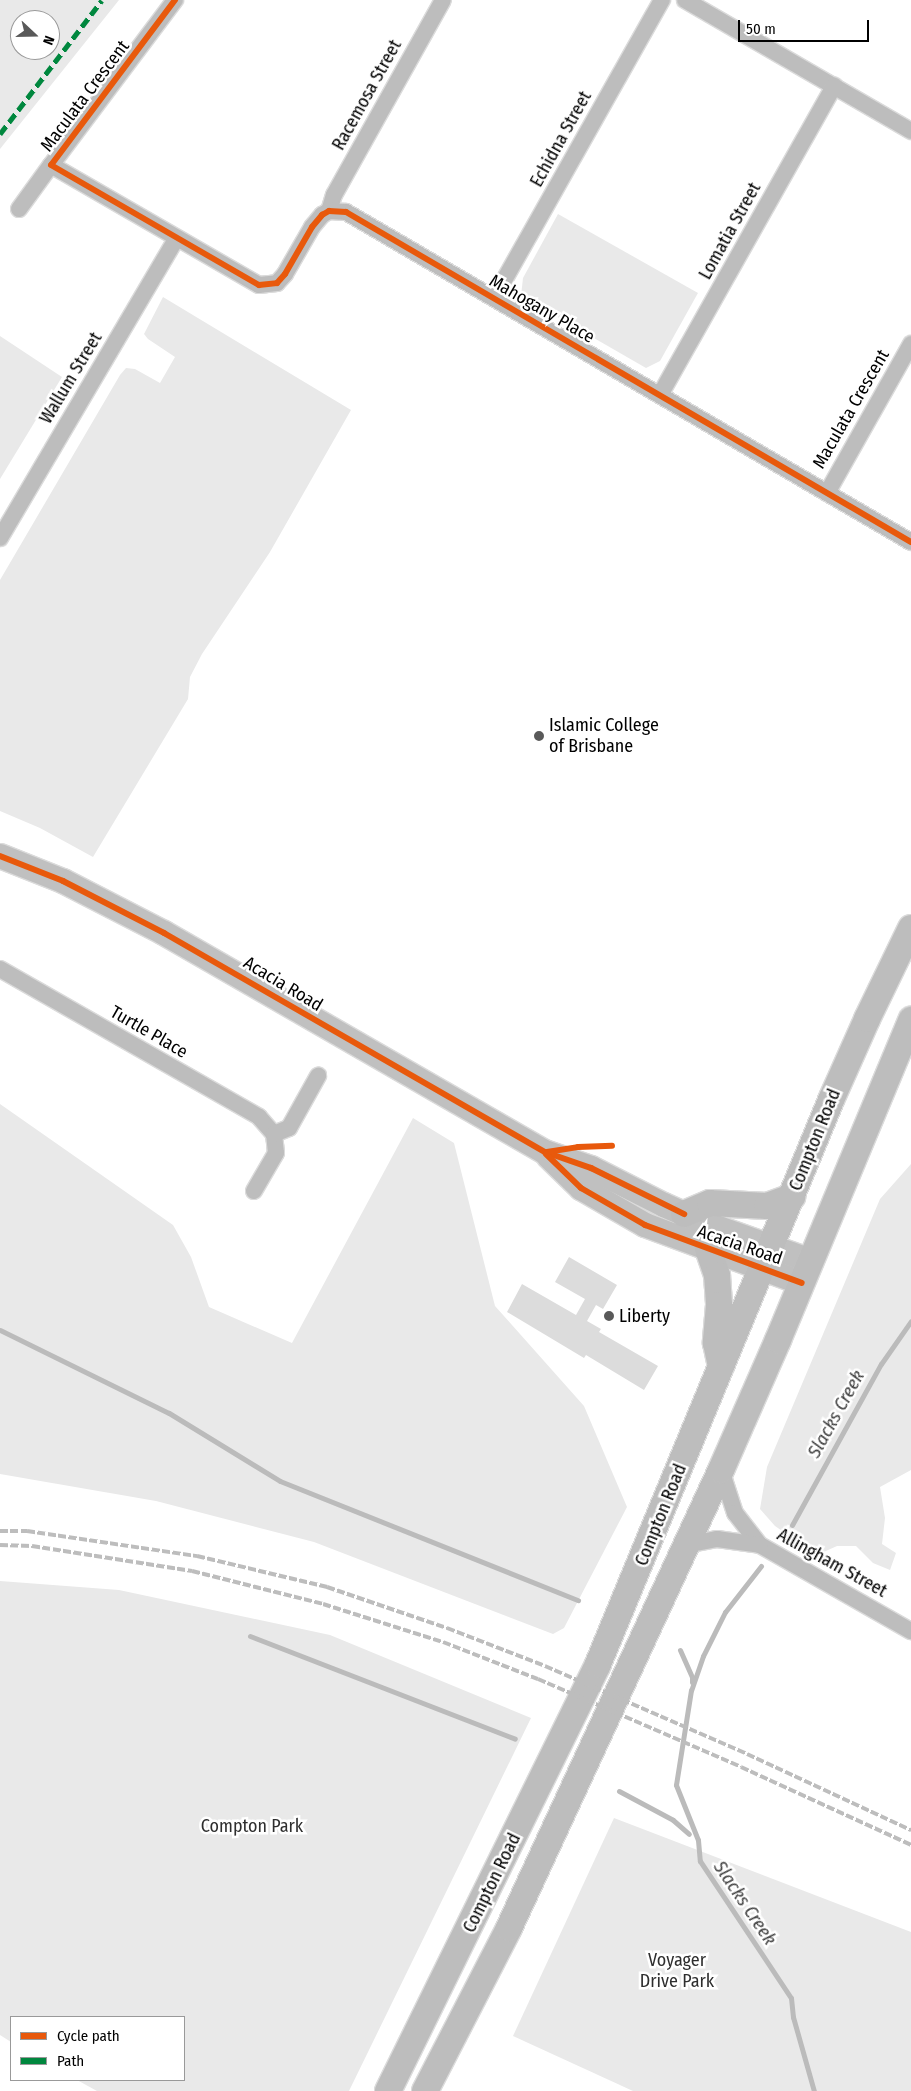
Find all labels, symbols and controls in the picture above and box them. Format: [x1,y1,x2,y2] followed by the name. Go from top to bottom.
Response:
[10,10,60,60] north arrow
[741,10,872,42] scale bar
[746,20,776,38] text: 50 m
[39,33,58,47] text: N
[36,36,134,156] street label: Maculata Crescent
[328,36,406,154] street label: Racemosa Street
[526,87,596,191] street label: Echidna Street
[695,179,765,283] street label: Lomatia Street
[485,270,599,348] street label: Mahogany Place
[35,328,107,428] street label: Wallum Street
[808,346,894,472] street label: Maculata Crescent
[549,715,659,758] place label: Islamic College of Brisbane
[533,730,545,742] marker: Islamic College of Brisbane
[240,952,326,1016] street label: Acacia Road
[106,1001,192,1063] street label: Turtle Place
[785,1086,845,1194] street label: Compton Road
[695,1220,785,1270] street label: Acacia Road
[619,1305,670,1327] place label: Liberty
[603,1310,615,1322] marker: Liberty
[803,1366,869,1462] water label: Slacks Creek
[631,1461,691,1569] street label: Compton Road
[773,1524,891,1602] street label: Allingham Street
[201,1815,303,1837] park label: Compton Park
[459,1830,525,1936] street label: Compton Road
[709,1857,781,1949] water label: Slacks Creek
[640,1950,714,1992] park label: Voyager Drive Park
[10,2016,185,2081] legend
[57,2027,120,2045] text: Cycle path
[57,2052,84,2070] text: Path

